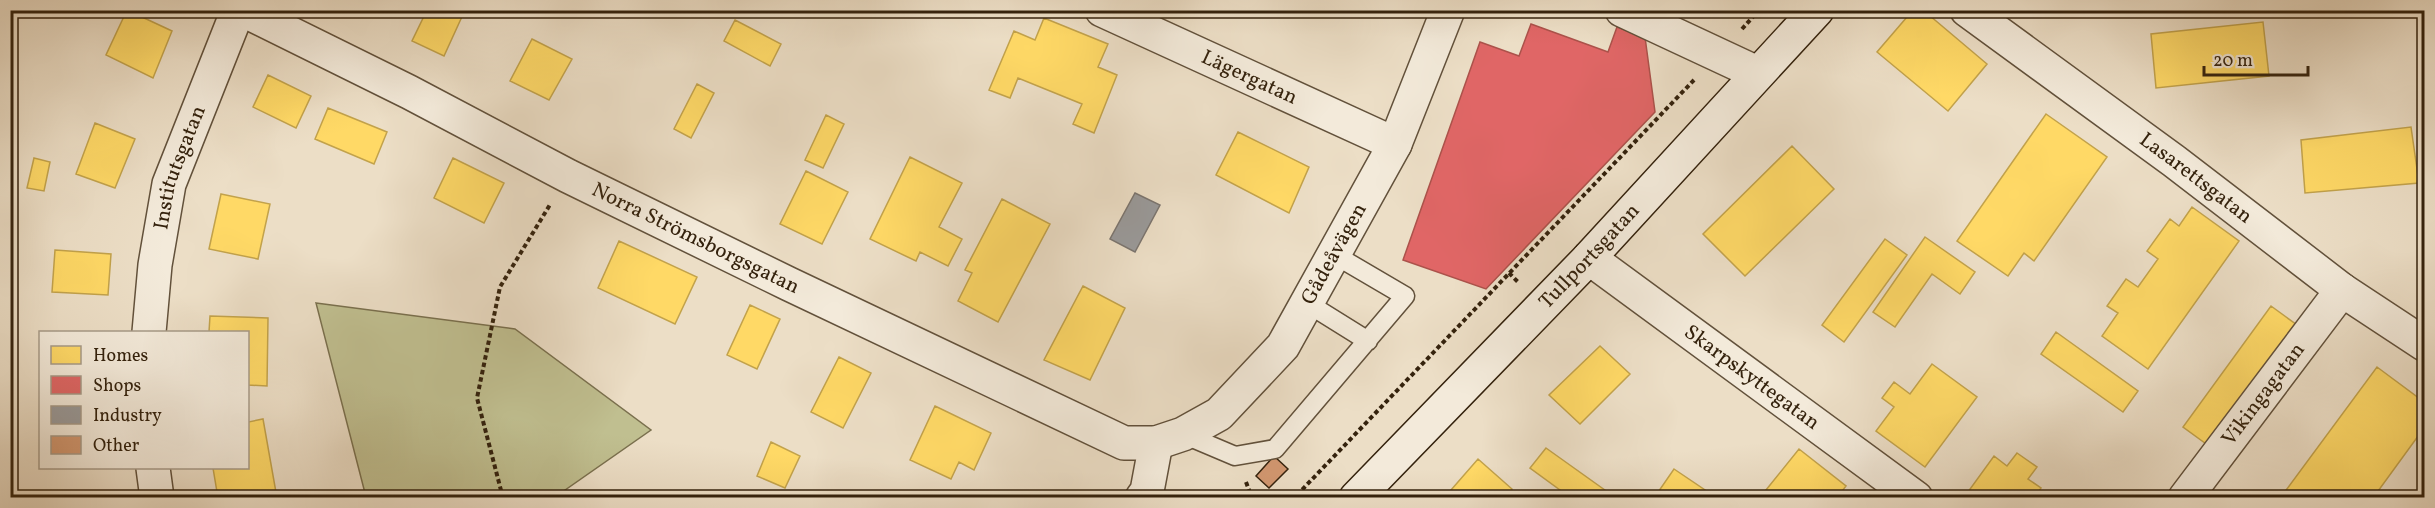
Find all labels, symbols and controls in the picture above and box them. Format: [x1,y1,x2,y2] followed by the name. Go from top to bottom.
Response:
[2204,39,2308,77] scale bar
[1196,43,1302,112] street label: Lägergatan
[2213,49,2253,74] text: 20 m
[147,101,213,232] street label: Institutsgatan
[2133,126,2259,231] street label: Lasarettsgatan
[587,175,804,301] street label: Norra Strömsborgsgatan
[1532,197,1647,316] street label: Tullportsgatan
[1294,198,1374,310] street label: Gådeåvägen
[1678,318,1826,437] street label: Skarpskyttegatan
[39,331,249,469] legend
[2215,337,2312,452] street label: Vikingagatan
[93,344,148,369] text: Homes
[93,374,141,399] text: Shops
[93,404,162,429] text: Industry
[93,434,140,459] text: Other

